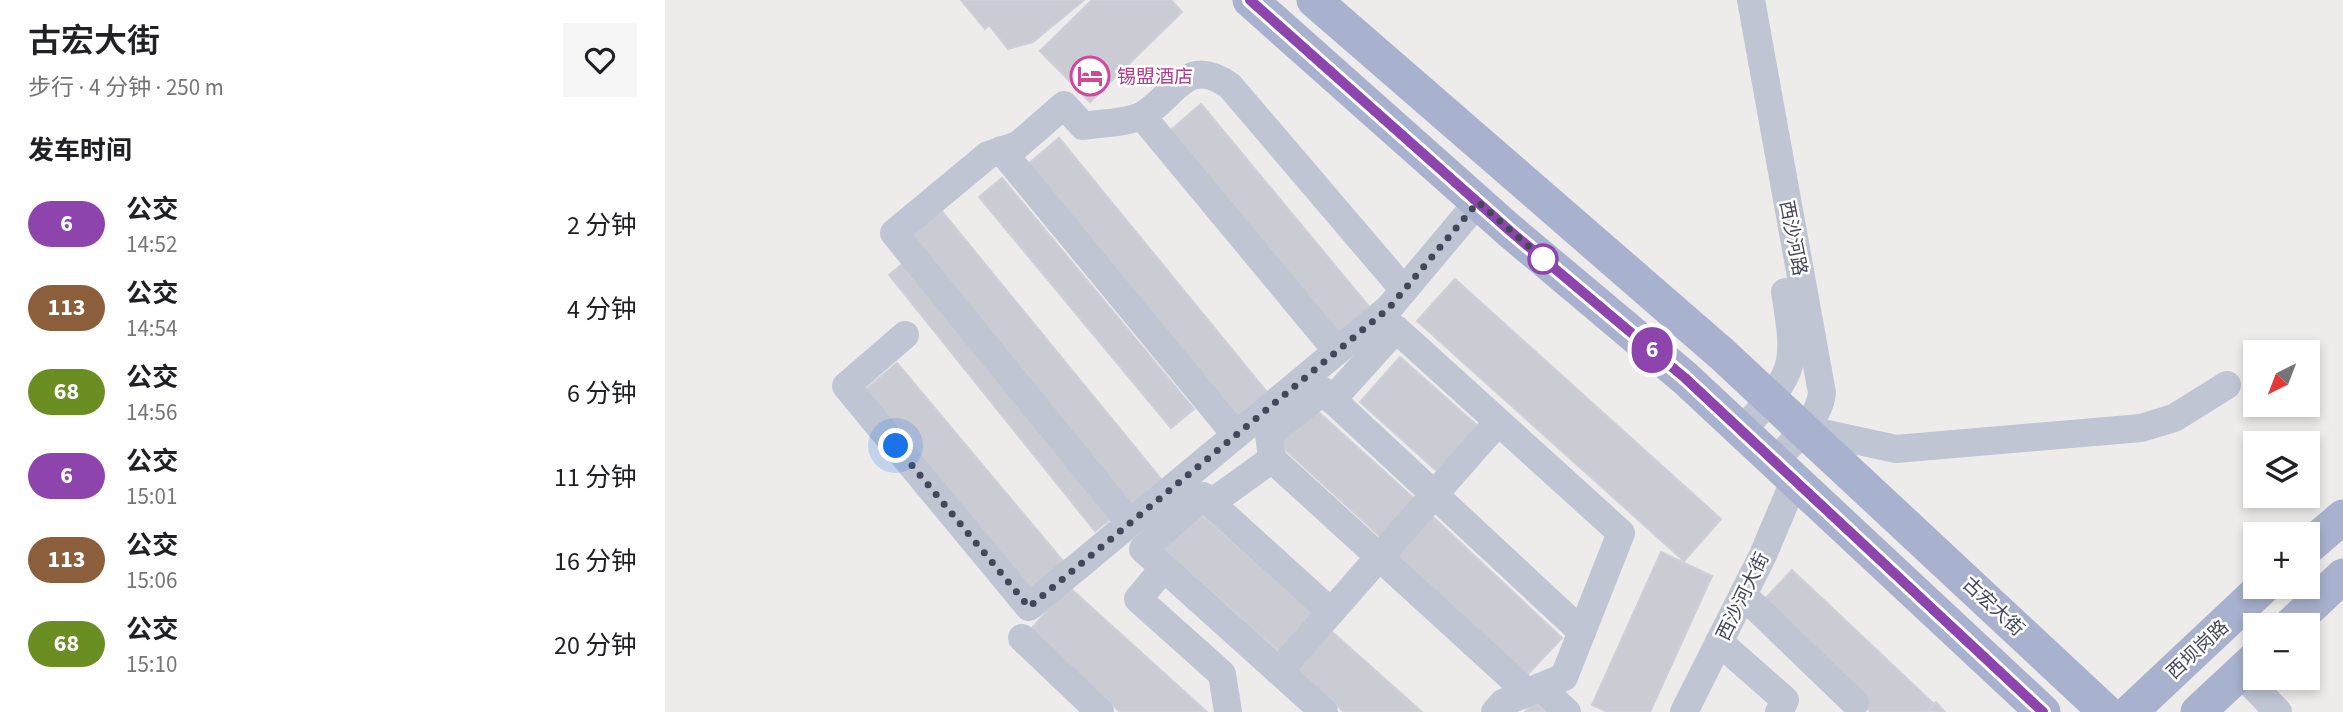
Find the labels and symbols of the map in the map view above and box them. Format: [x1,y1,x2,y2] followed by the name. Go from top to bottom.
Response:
[1069,55,1111,97] hotel icon: 锡盟酒店
[1117,64,1193,91] place label: 锡盟酒店
[1772,198,1813,278] street label: 西沙河路
[1528,244,1558,274] unlabelled marker
[1629,327,1675,373] line badge: 6
[2243,340,2321,416] north arrow
[878,428,913,463] your location
[1710,548,1776,645] street label: 西沙河大街
[1956,571,2030,643] street label: 古宏大街
[2161,614,2235,686] street label: 西坝岗路

